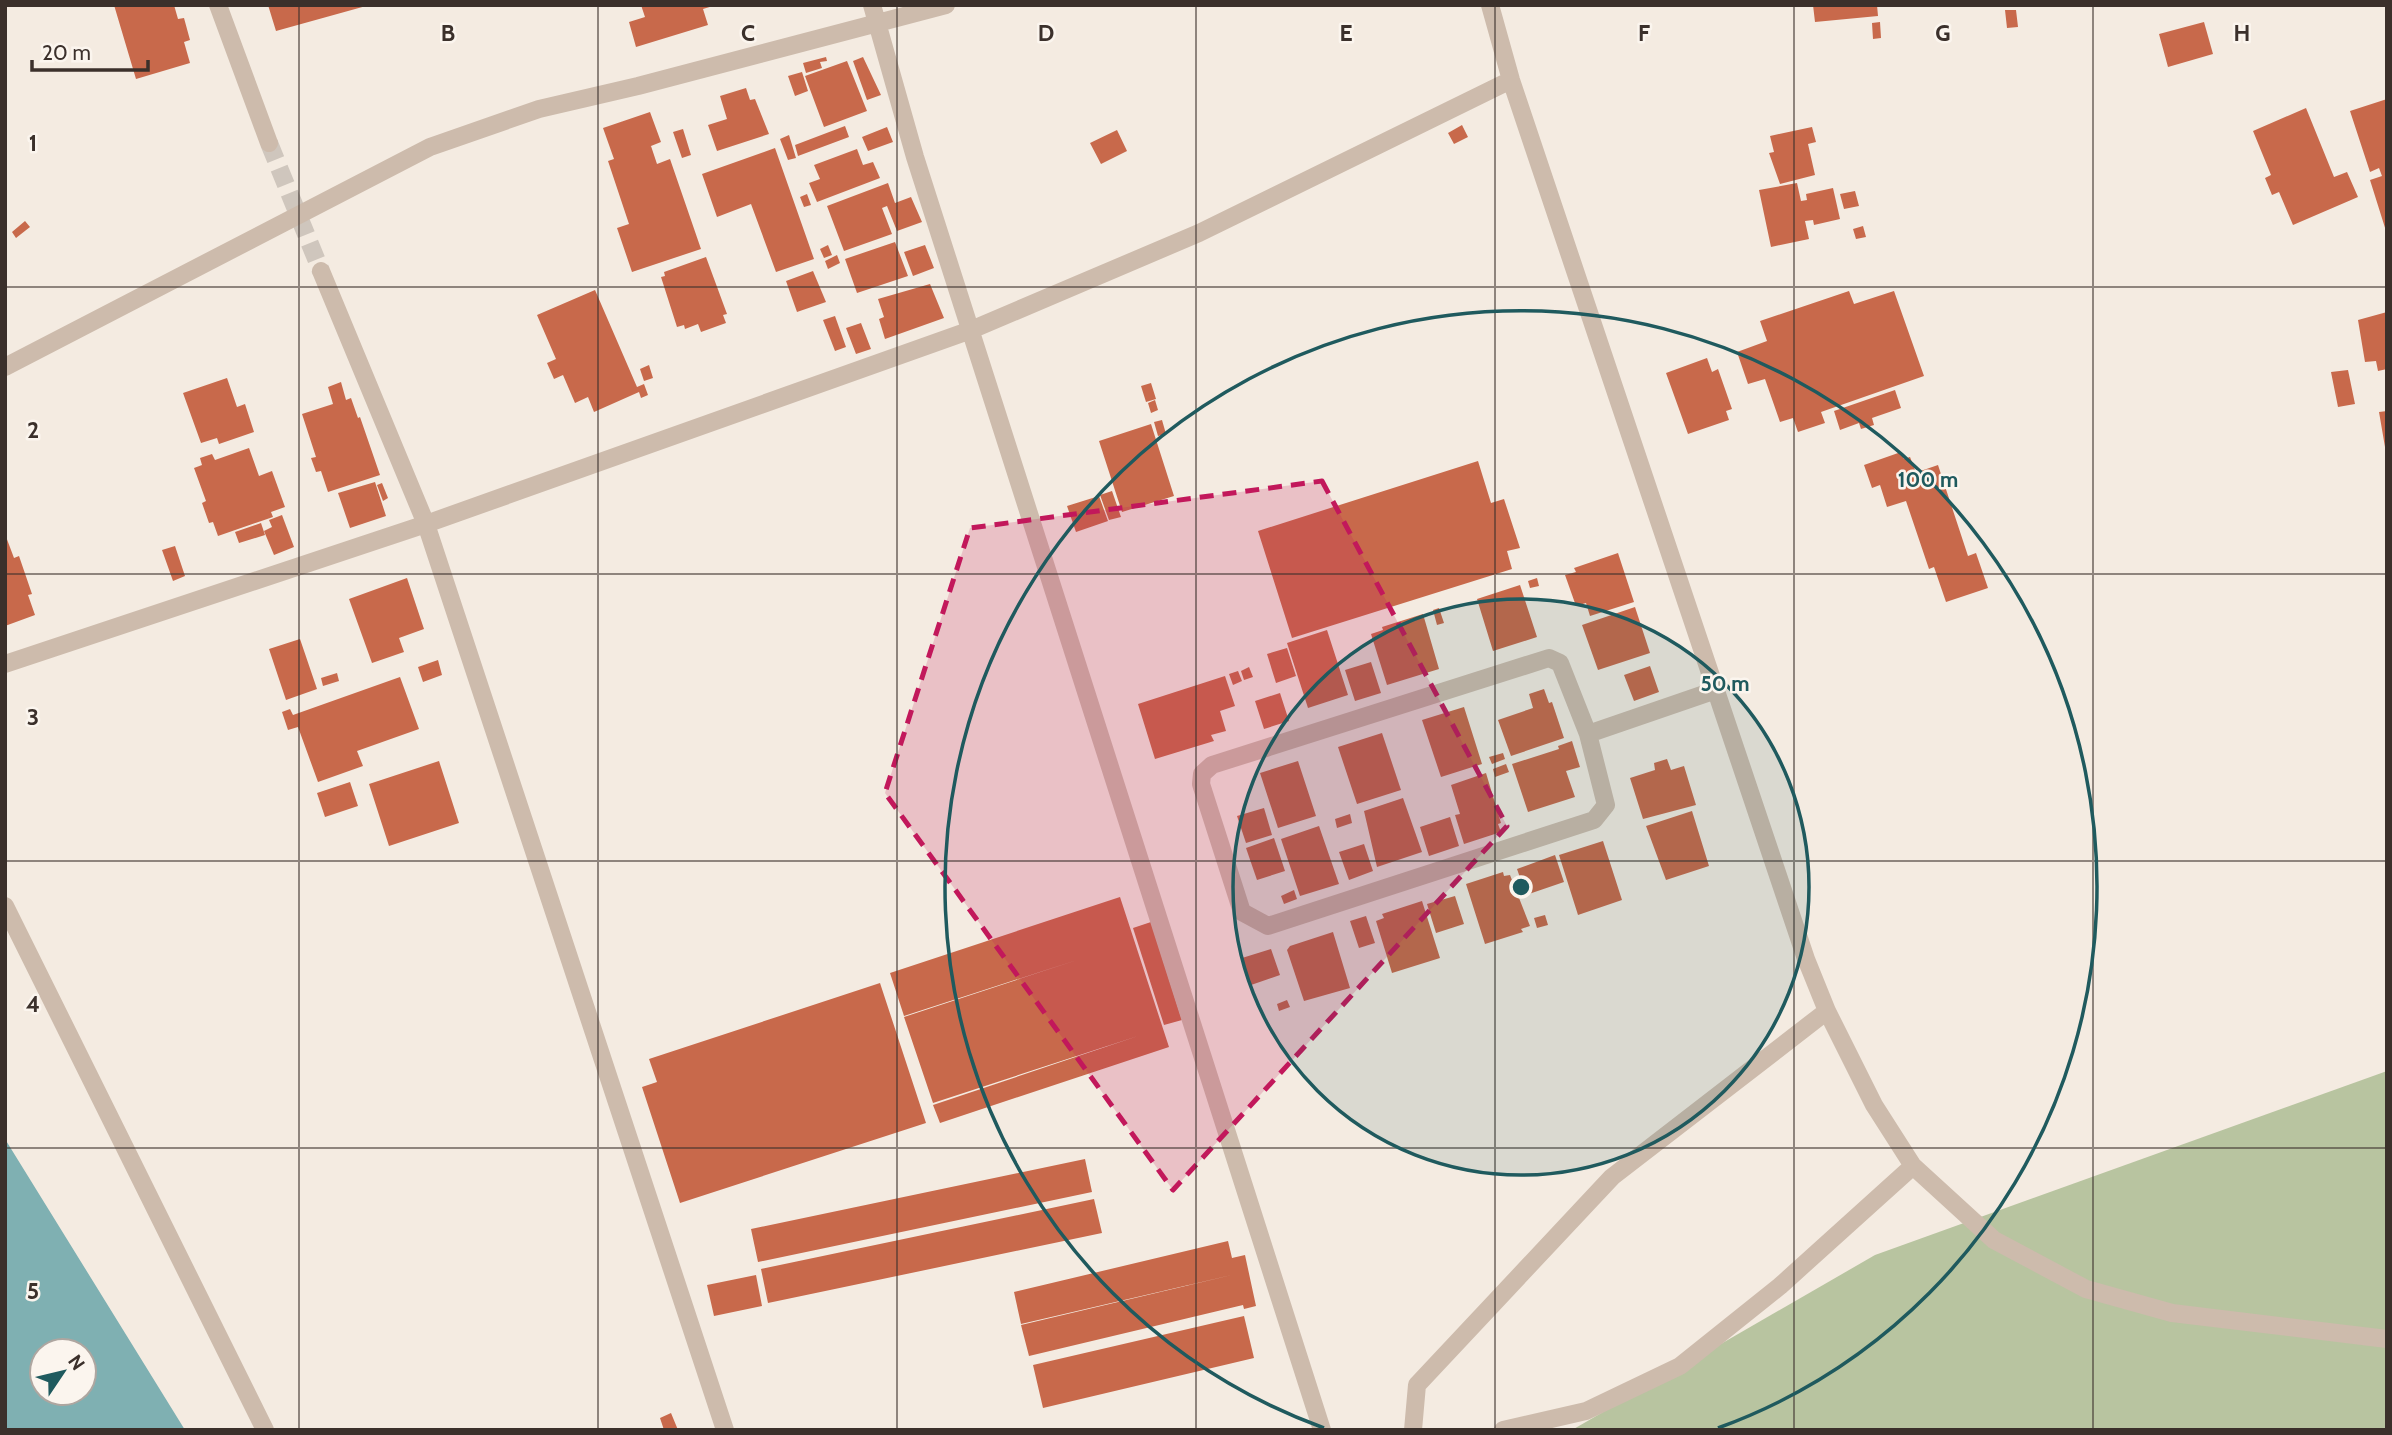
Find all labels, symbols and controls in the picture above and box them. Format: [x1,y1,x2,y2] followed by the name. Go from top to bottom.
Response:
[441,19,455,47] text: B
[741,19,755,47] text: C
[1038,19,1054,47] text: D
[1339,19,1353,47] text: E
[1638,19,1650,47] text: F
[1935,19,1951,47] text: G
[2234,19,2250,47] text: H
[32,28,147,72] scale bar
[42,40,91,65] text: 20 m
[29,129,37,157] text: 1
[27,416,39,444] text: 2
[1898,467,1958,492] text: 100 m
[1700,671,1750,696] text: 50 m
[27,703,39,731] text: 3
[1509,875,1533,899] centre of rings
[26,990,40,1018] text: 4
[27,1277,39,1305] text: 5
[28,1337,98,1407] north arrow
[63,1350,90,1375] text: N

